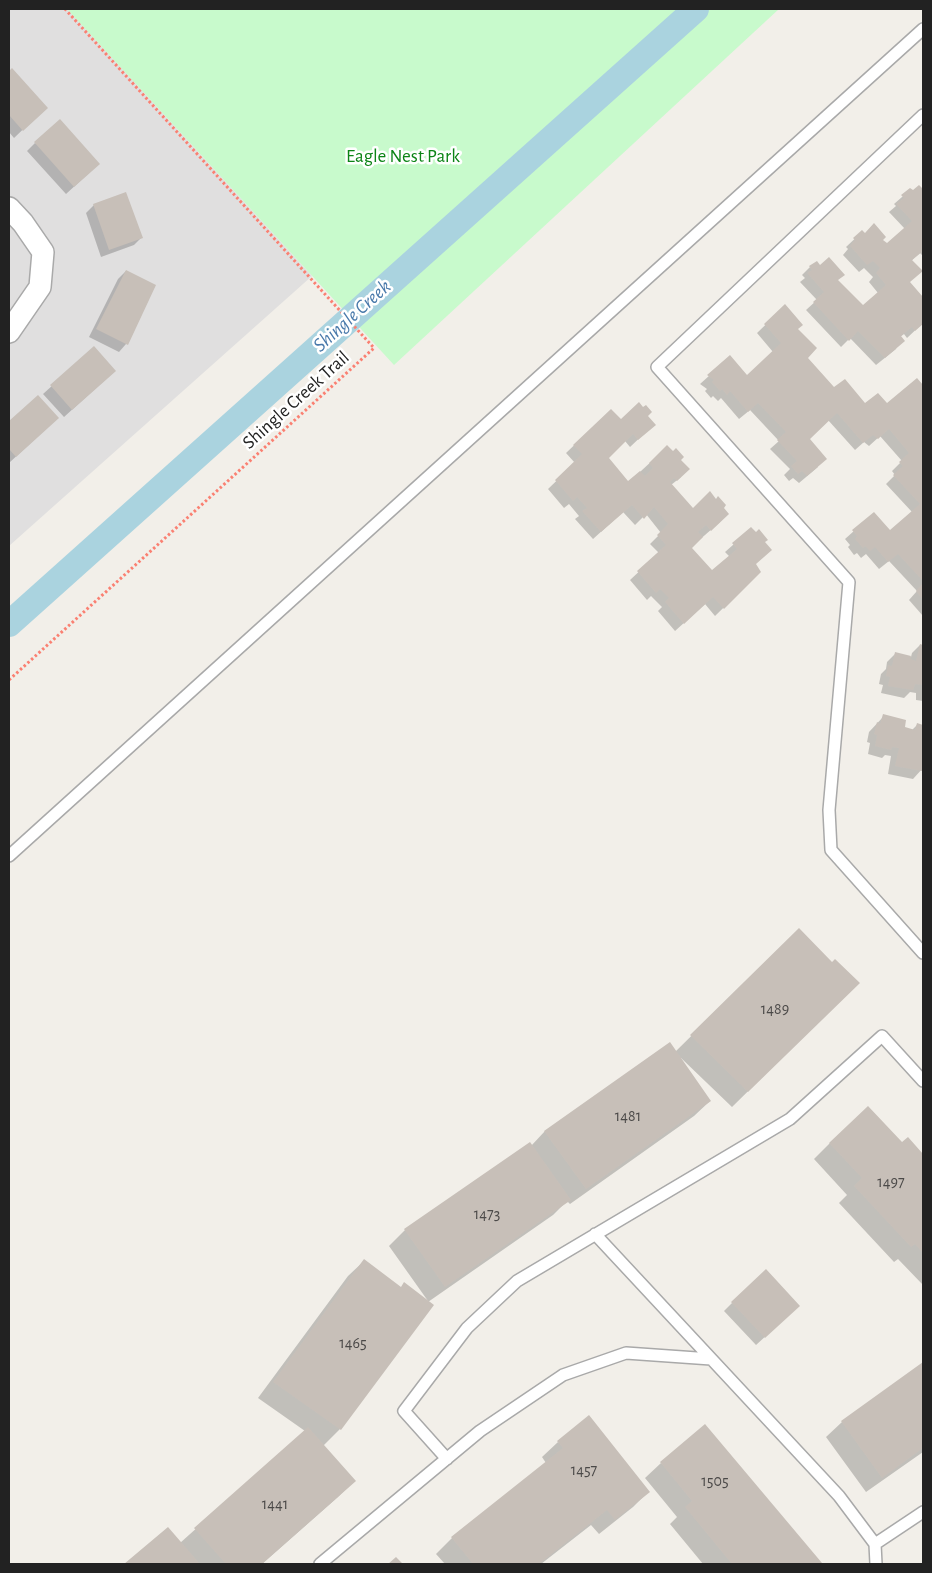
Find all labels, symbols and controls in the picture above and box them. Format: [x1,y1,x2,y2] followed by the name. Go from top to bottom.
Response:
[346,145,460,167] park label: Eagle Nest Park
[308,275,396,357] water label: Shingle Creek
[238,346,354,454] street label: Shingle Creek Trail
[761,999,789,1019] house number: 1489
[615,1106,641,1126] house number: 1481
[877,1172,905,1192] house number: 1497
[474,1204,500,1224] house number: 1473
[339,1333,367,1353] house number: 1465
[571,1460,597,1480] house number: 1457
[701,1471,729,1491] house number: 1505
[262,1494,288,1514] house number: 1441

